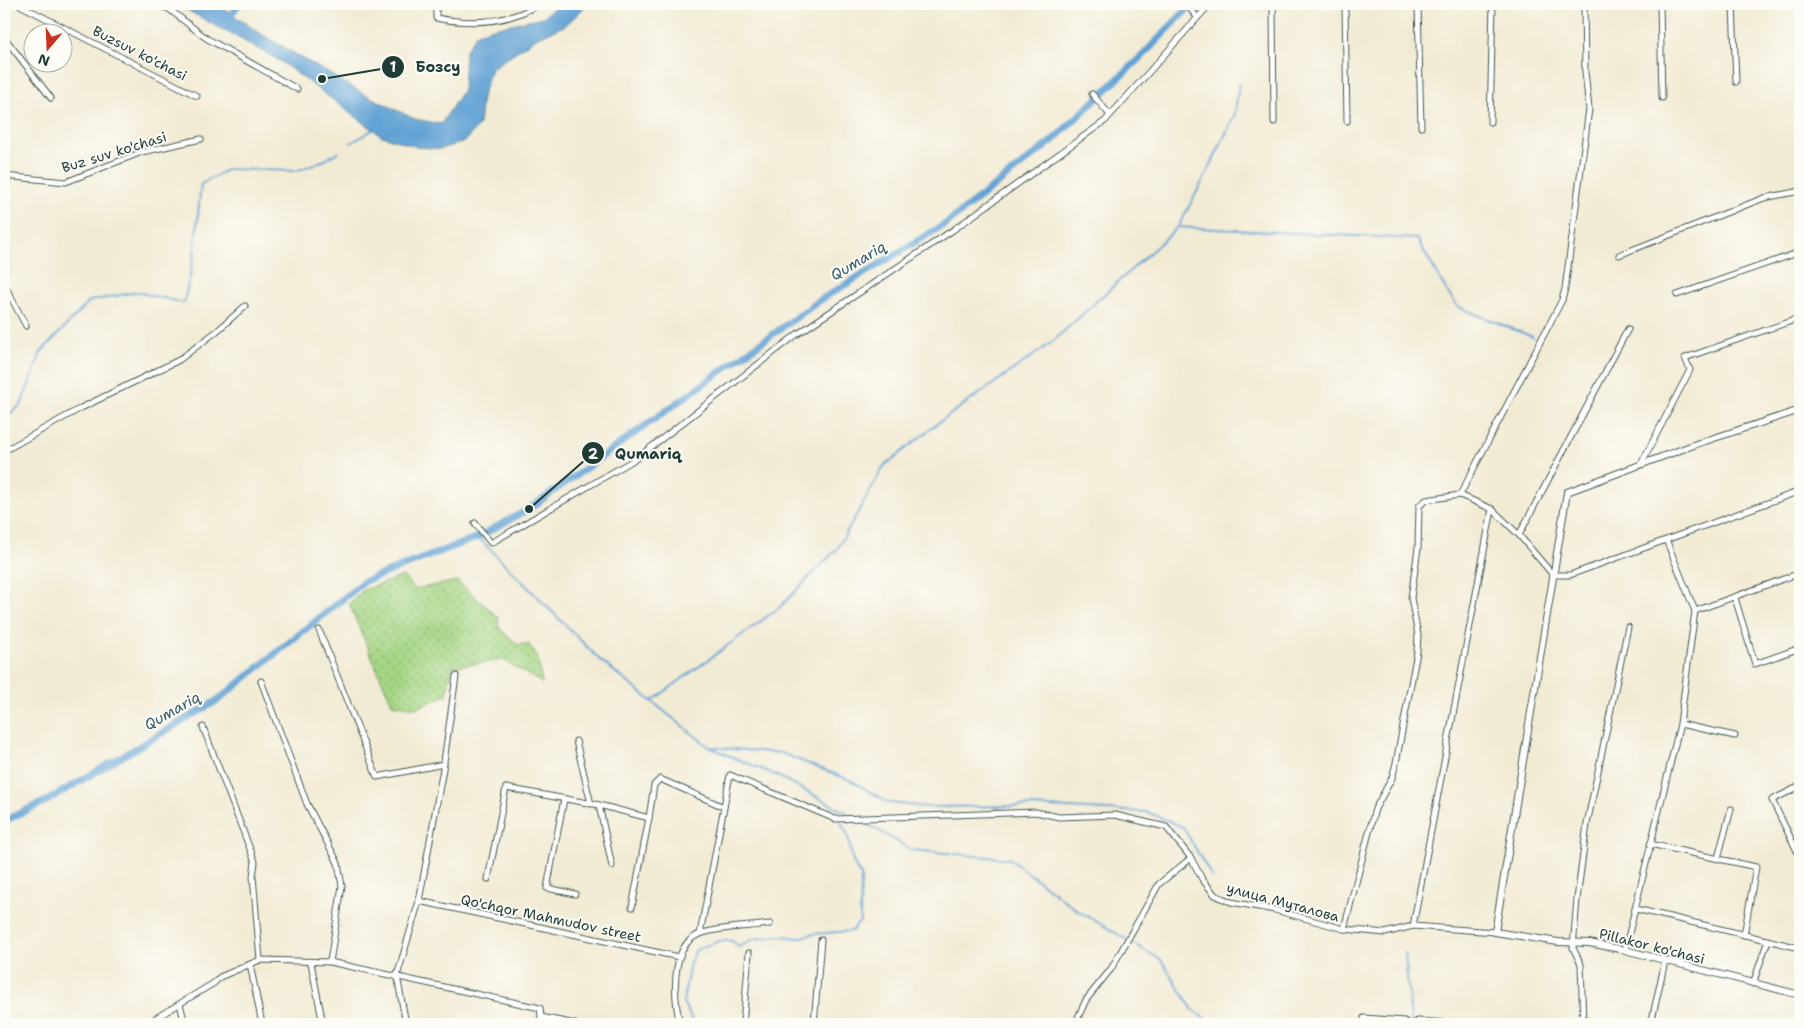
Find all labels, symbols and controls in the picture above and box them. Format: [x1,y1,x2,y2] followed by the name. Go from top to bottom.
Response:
[90,21,190,85] street label: Buzsuv ko'chasi
[22,22,72,72] north arrow
[36,50,52,71] text: N
[381,52,471,82] callout: Бозсу
[390,57,397,77] text: 1
[415,57,461,77] text: Бозсу
[59,128,169,176] street label: Buz suv ko'chasi
[827,236,890,285] water label: Qumariq
[580,438,692,468] callout: Qumariq
[588,444,599,464] text: 2
[615,444,683,464] text: Qumariq
[140,686,205,735] water label: Qumariq
[1225,878,1342,926] street label: улица Муталова
[459,890,643,946] street label: Qo'chqor Mahmudov street
[1597,924,1707,968] street label: Pillakor ko'chasi

